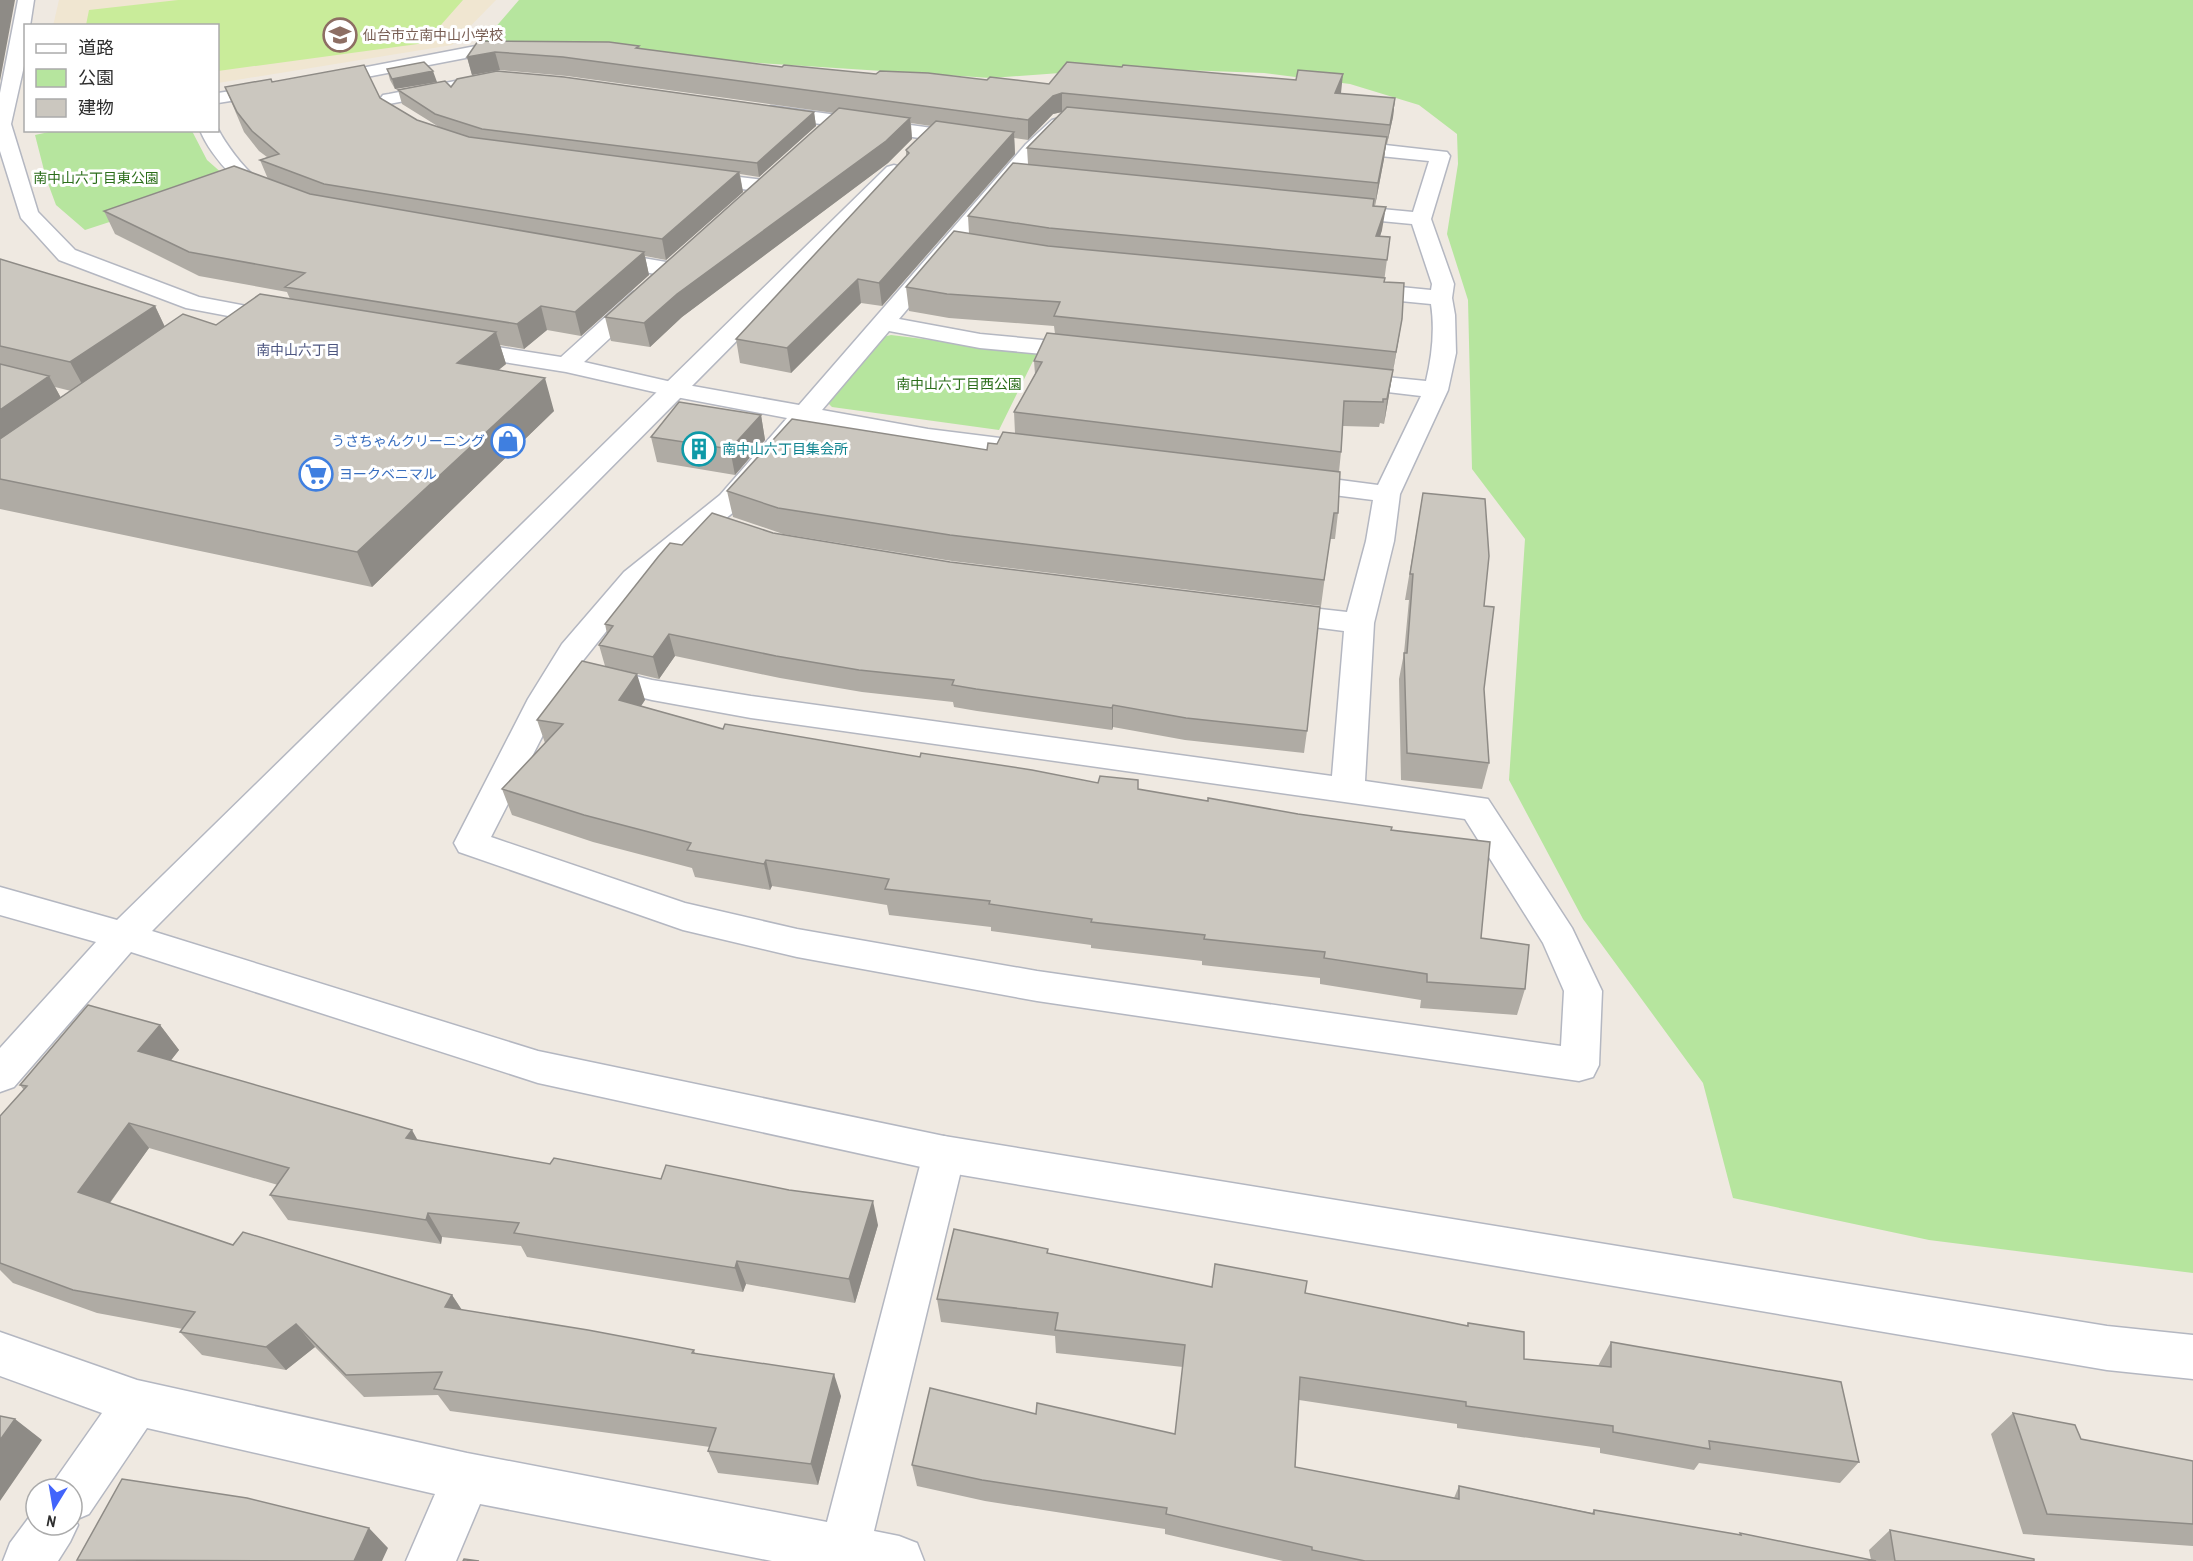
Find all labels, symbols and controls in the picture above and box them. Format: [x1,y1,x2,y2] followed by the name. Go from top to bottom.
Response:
[322,17,358,53] school or university icon: 仙台市立南中山小学校
[24,24,219,132] legend
[363,26,503,44] place label: 仙台市立南中山小学校
[78,35,114,60] text: 道路
[78,65,114,90] text: 公園
[78,95,114,120] text: 建物
[33,169,159,187] park label: 南中山六丁目東公園
[256,341,340,359] district label: 南中山六丁目
[896,375,1022,393] park label: 南中山六丁目西公園
[490,423,526,459] shop icon: うさちゃんクリーニング
[681,431,717,467] building icon: 南中山六丁目集会所
[331,432,485,450] place label: うさちゃんクリーニング
[722,440,848,458] place label: 南中山六丁目集会所
[298,456,334,492] supermarket icon: ヨークベニマル
[339,465,437,483] place label: ヨークベニマル
[24,1477,84,1537] north arrow
[44,1510,58,1533] text: N

